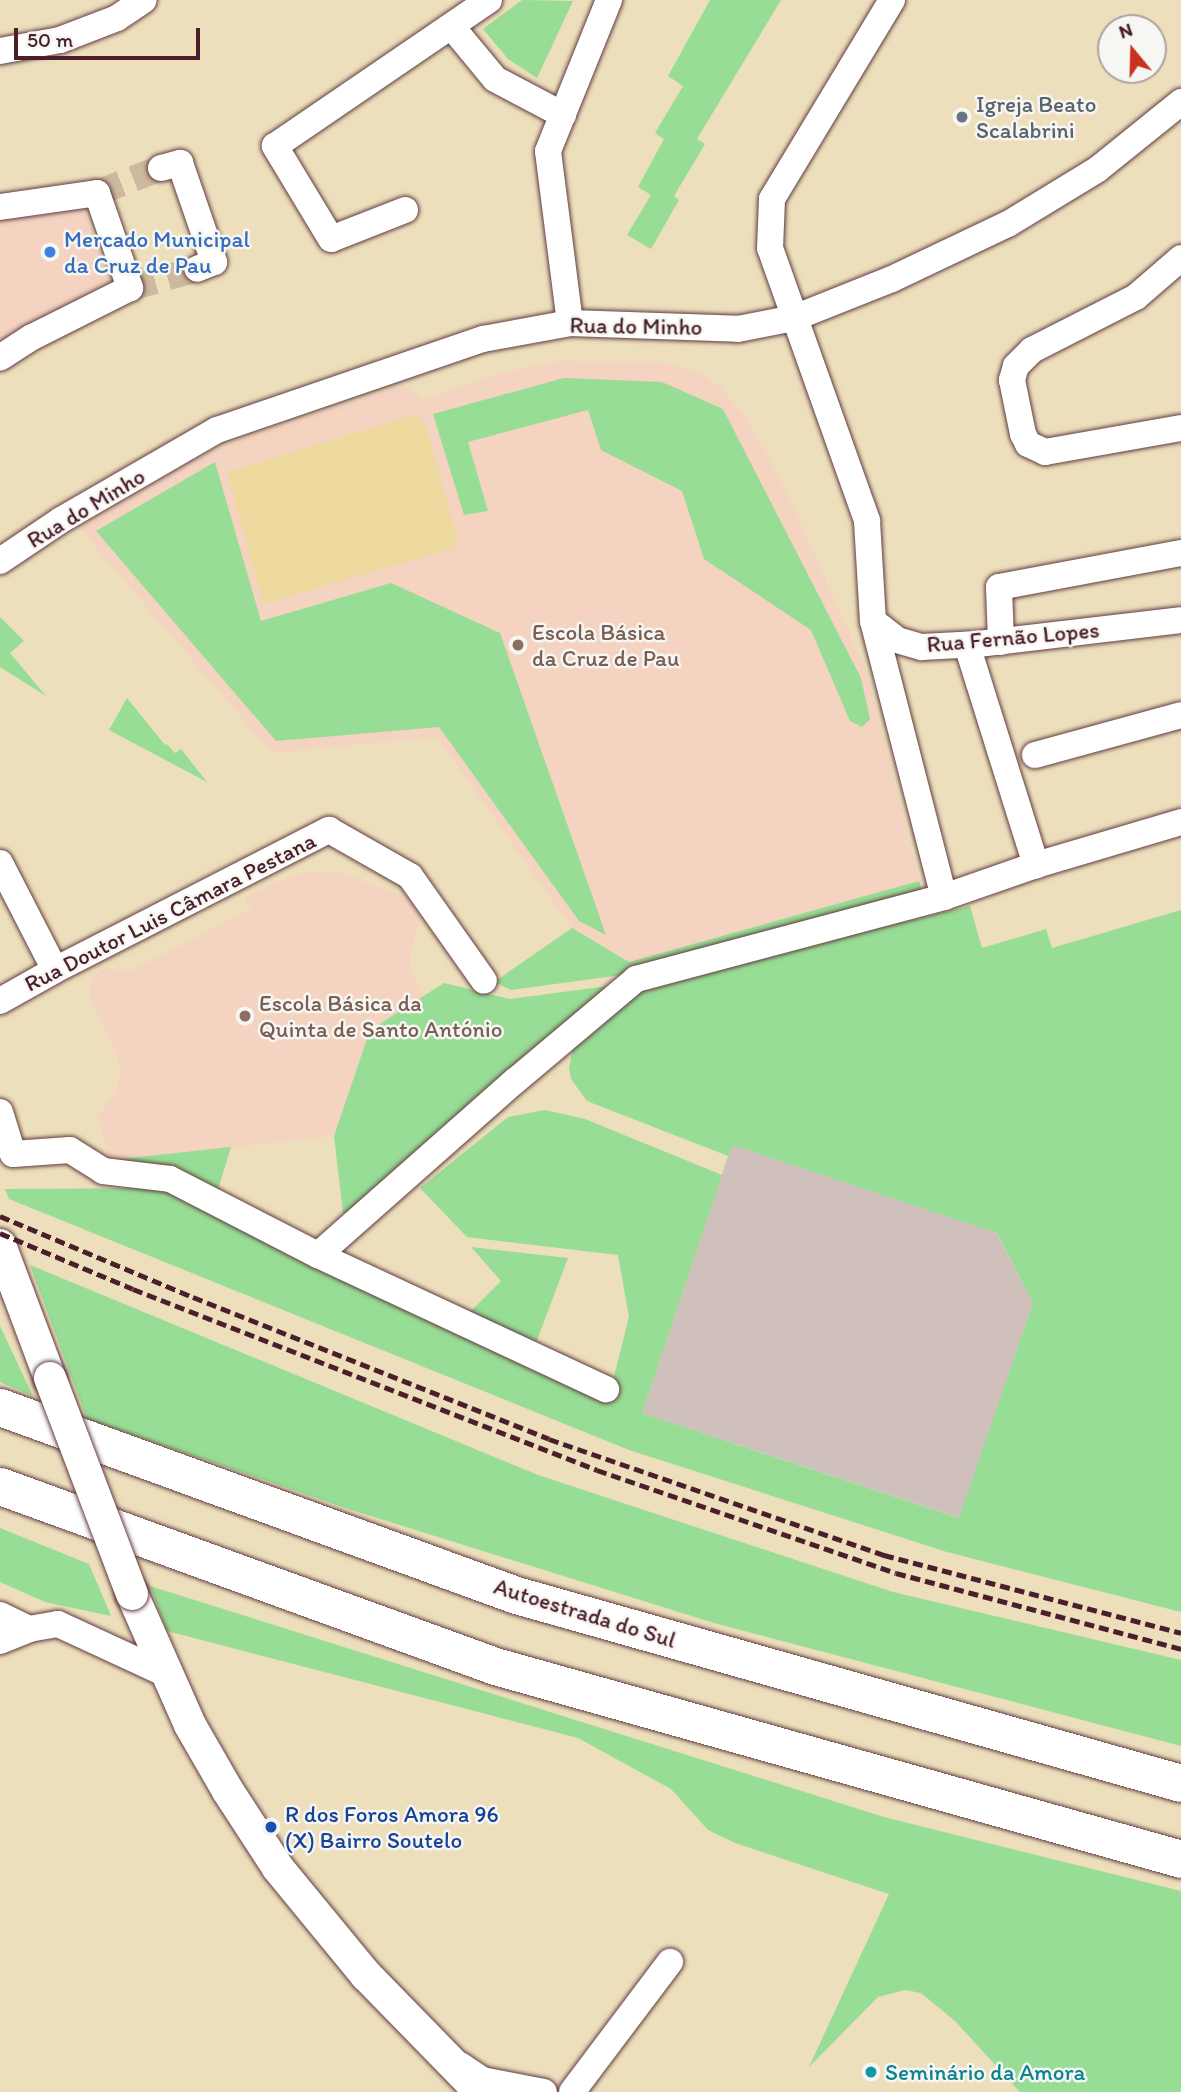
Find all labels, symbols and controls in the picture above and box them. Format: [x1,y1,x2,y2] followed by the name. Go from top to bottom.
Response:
[18,14,203,58] scale bar
[1097,14,1167,84] north arrow
[1116,18,1135,44] text: N
[27,27,73,52] text: 50 m
[976,90,1096,144] place label: Igreja Beato Scalabrini
[954,109,970,125] marker: Igreja Beato Scalabrini
[64,225,250,279] place label: Mercado Municipal da Cruz de Pau
[42,244,58,260] marker: Mercado Municipal da Cruz de Pau
[569,311,703,341] street label: Rua do Minho
[22,462,150,554] street label: Rua do Minho
[926,616,1100,658] street label: Rua Fernão Lopes
[532,618,680,672] place label: Escola Básica da Cruz de Pau
[510,637,526,653] marker: Escola Básica da Cruz de Pau
[19,826,321,998] street label: Rua Doutor Luis Câmara Pestana
[259,989,504,1043] place label: Escola Básica da Quinta de Santo António
[237,1008,253,1024] marker: Escola Básica da Quinta de Santo António
[490,1572,680,1654] street label: Autoestrada do Sul
[285,1800,498,1854] place label: R dos Foros Amora 96 (X) Bairro Soutelo
[263,1819,279,1835] marker: R dos Foros Amora 96 (X) Bairro Soutelo
[885,2058,1086,2086] place label: Seminário da Amora
[863,2064,879,2080] marker: Seminário da Amora

